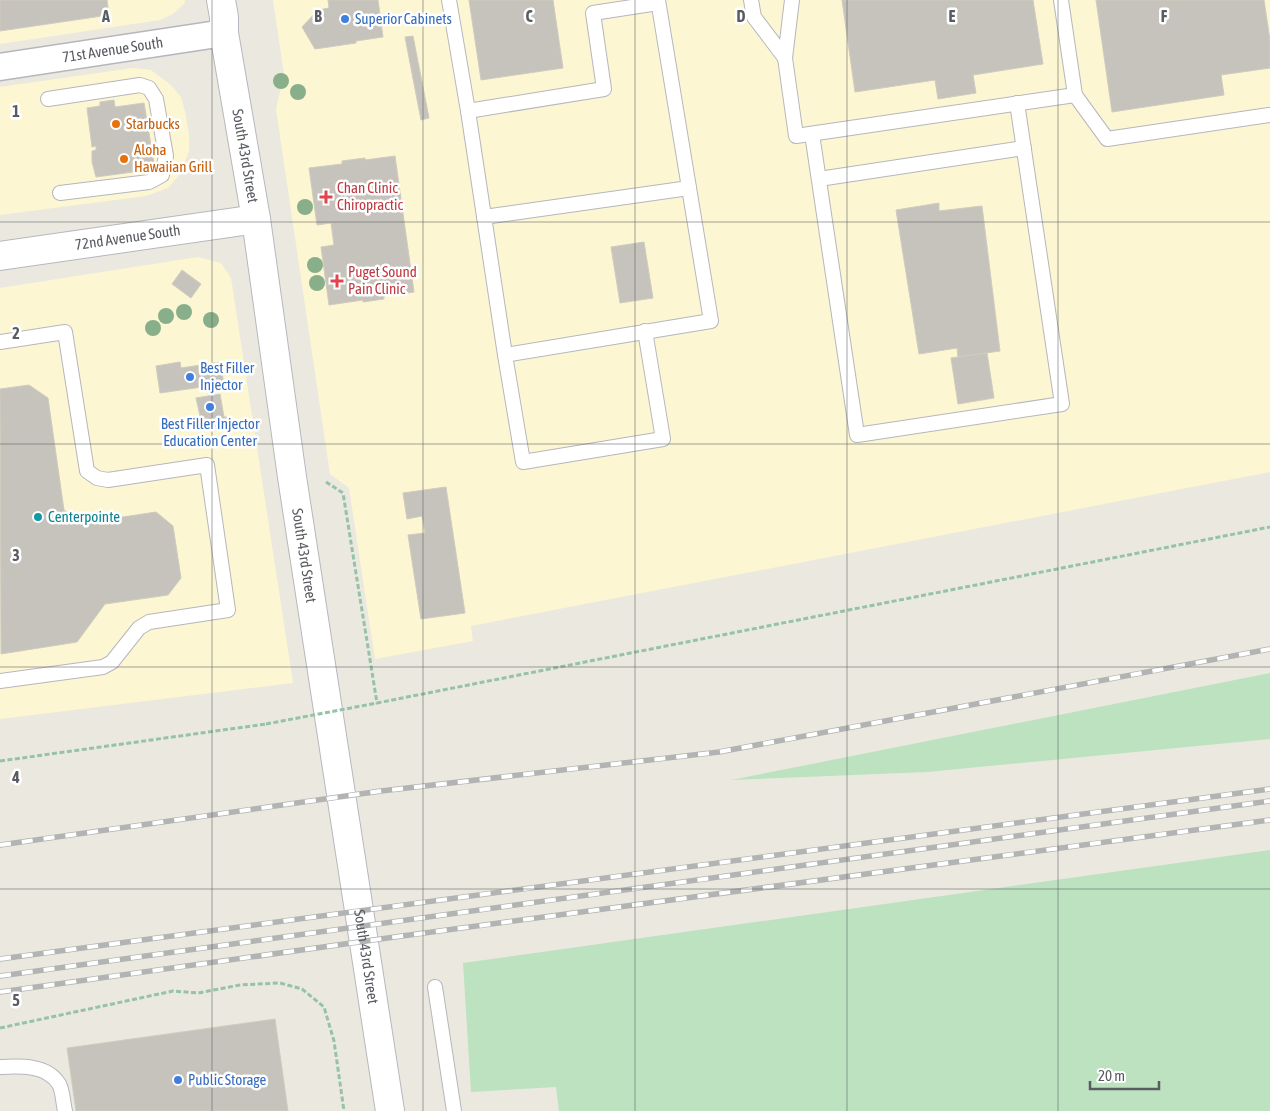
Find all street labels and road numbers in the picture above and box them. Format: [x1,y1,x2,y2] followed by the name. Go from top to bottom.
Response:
[61,33,164,65] street label: 71st Avenue South
[229,108,262,204] street label: South 43rd Street
[74,221,181,253] street label: 72nd Avenue South
[289,507,320,604] street label: South 43rd Street
[351,908,382,1005] street label: South 43rd Street

